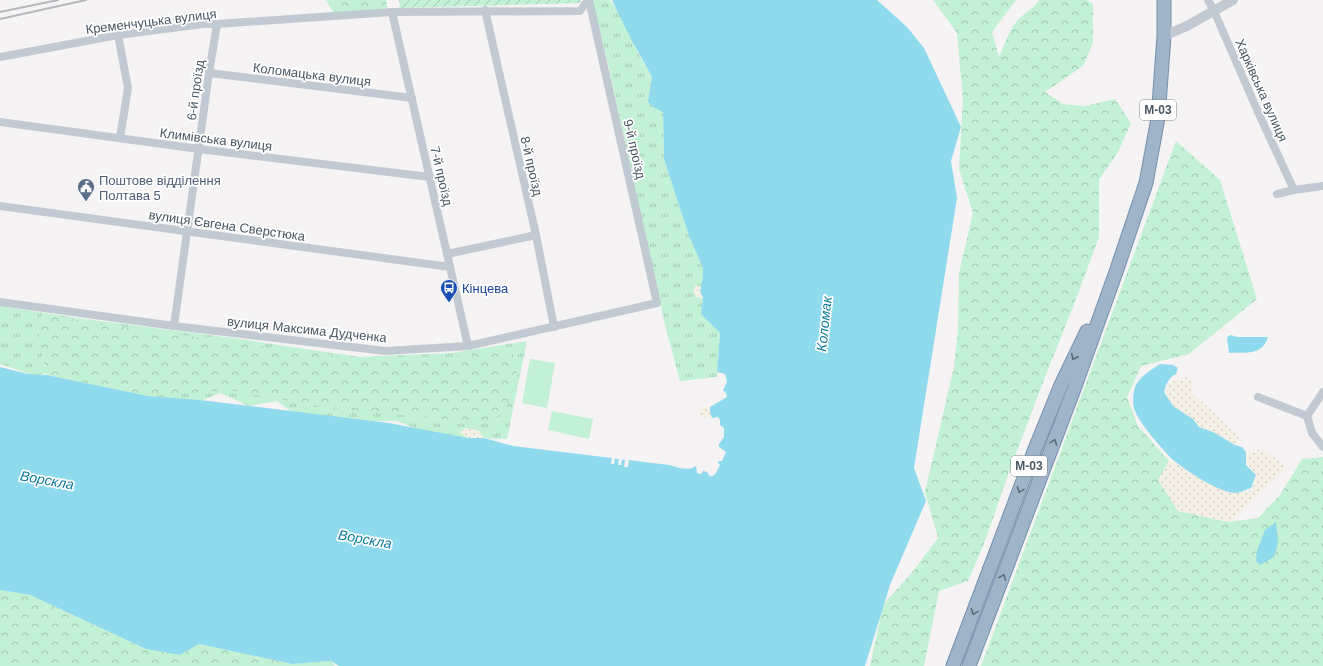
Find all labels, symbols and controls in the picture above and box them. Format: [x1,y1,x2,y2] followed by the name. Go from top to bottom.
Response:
[85,6,217,37] street label: Кременчуцька вулиця
[1232,37,1291,144] street label: Харківська вулиця
[184,59,207,121] street label: 6-й проїзд
[252,60,372,89] street label: Коломацька вулиця
[1140,100,1176,120] road number: М-03
[620,118,649,181] street label: 9-й проїзд
[159,125,273,154] street label: Климівська вулиця
[517,135,546,198] street label: 8-й проїзд
[427,145,456,208] street label: 7-й проїзд
[99,173,221,203] place label: Поштове відділення Полтава 5
[76,177,96,202] public building icon: Поштове відділення Полтава 5
[148,207,307,244] street label: вулиця Євгена Сверстюка
[439,278,459,303] bus stop icon: Кінцева
[462,281,509,296] place label: Кінцева
[813,294,835,352] water label: Коломак
[226,314,388,345] street label: вулиця Максима Дудченка
[1071,353,1079,360] one-way arrow
[1049,439,1057,446] one-way arrow
[1011,456,1047,476] road number: М-03
[19,467,75,493] water label: Ворскла
[1016,486,1024,493] one-way arrow
[337,526,393,552] water label: Ворскла
[998,574,1006,581] one-way arrow
[970,608,978,615] one-way arrow

